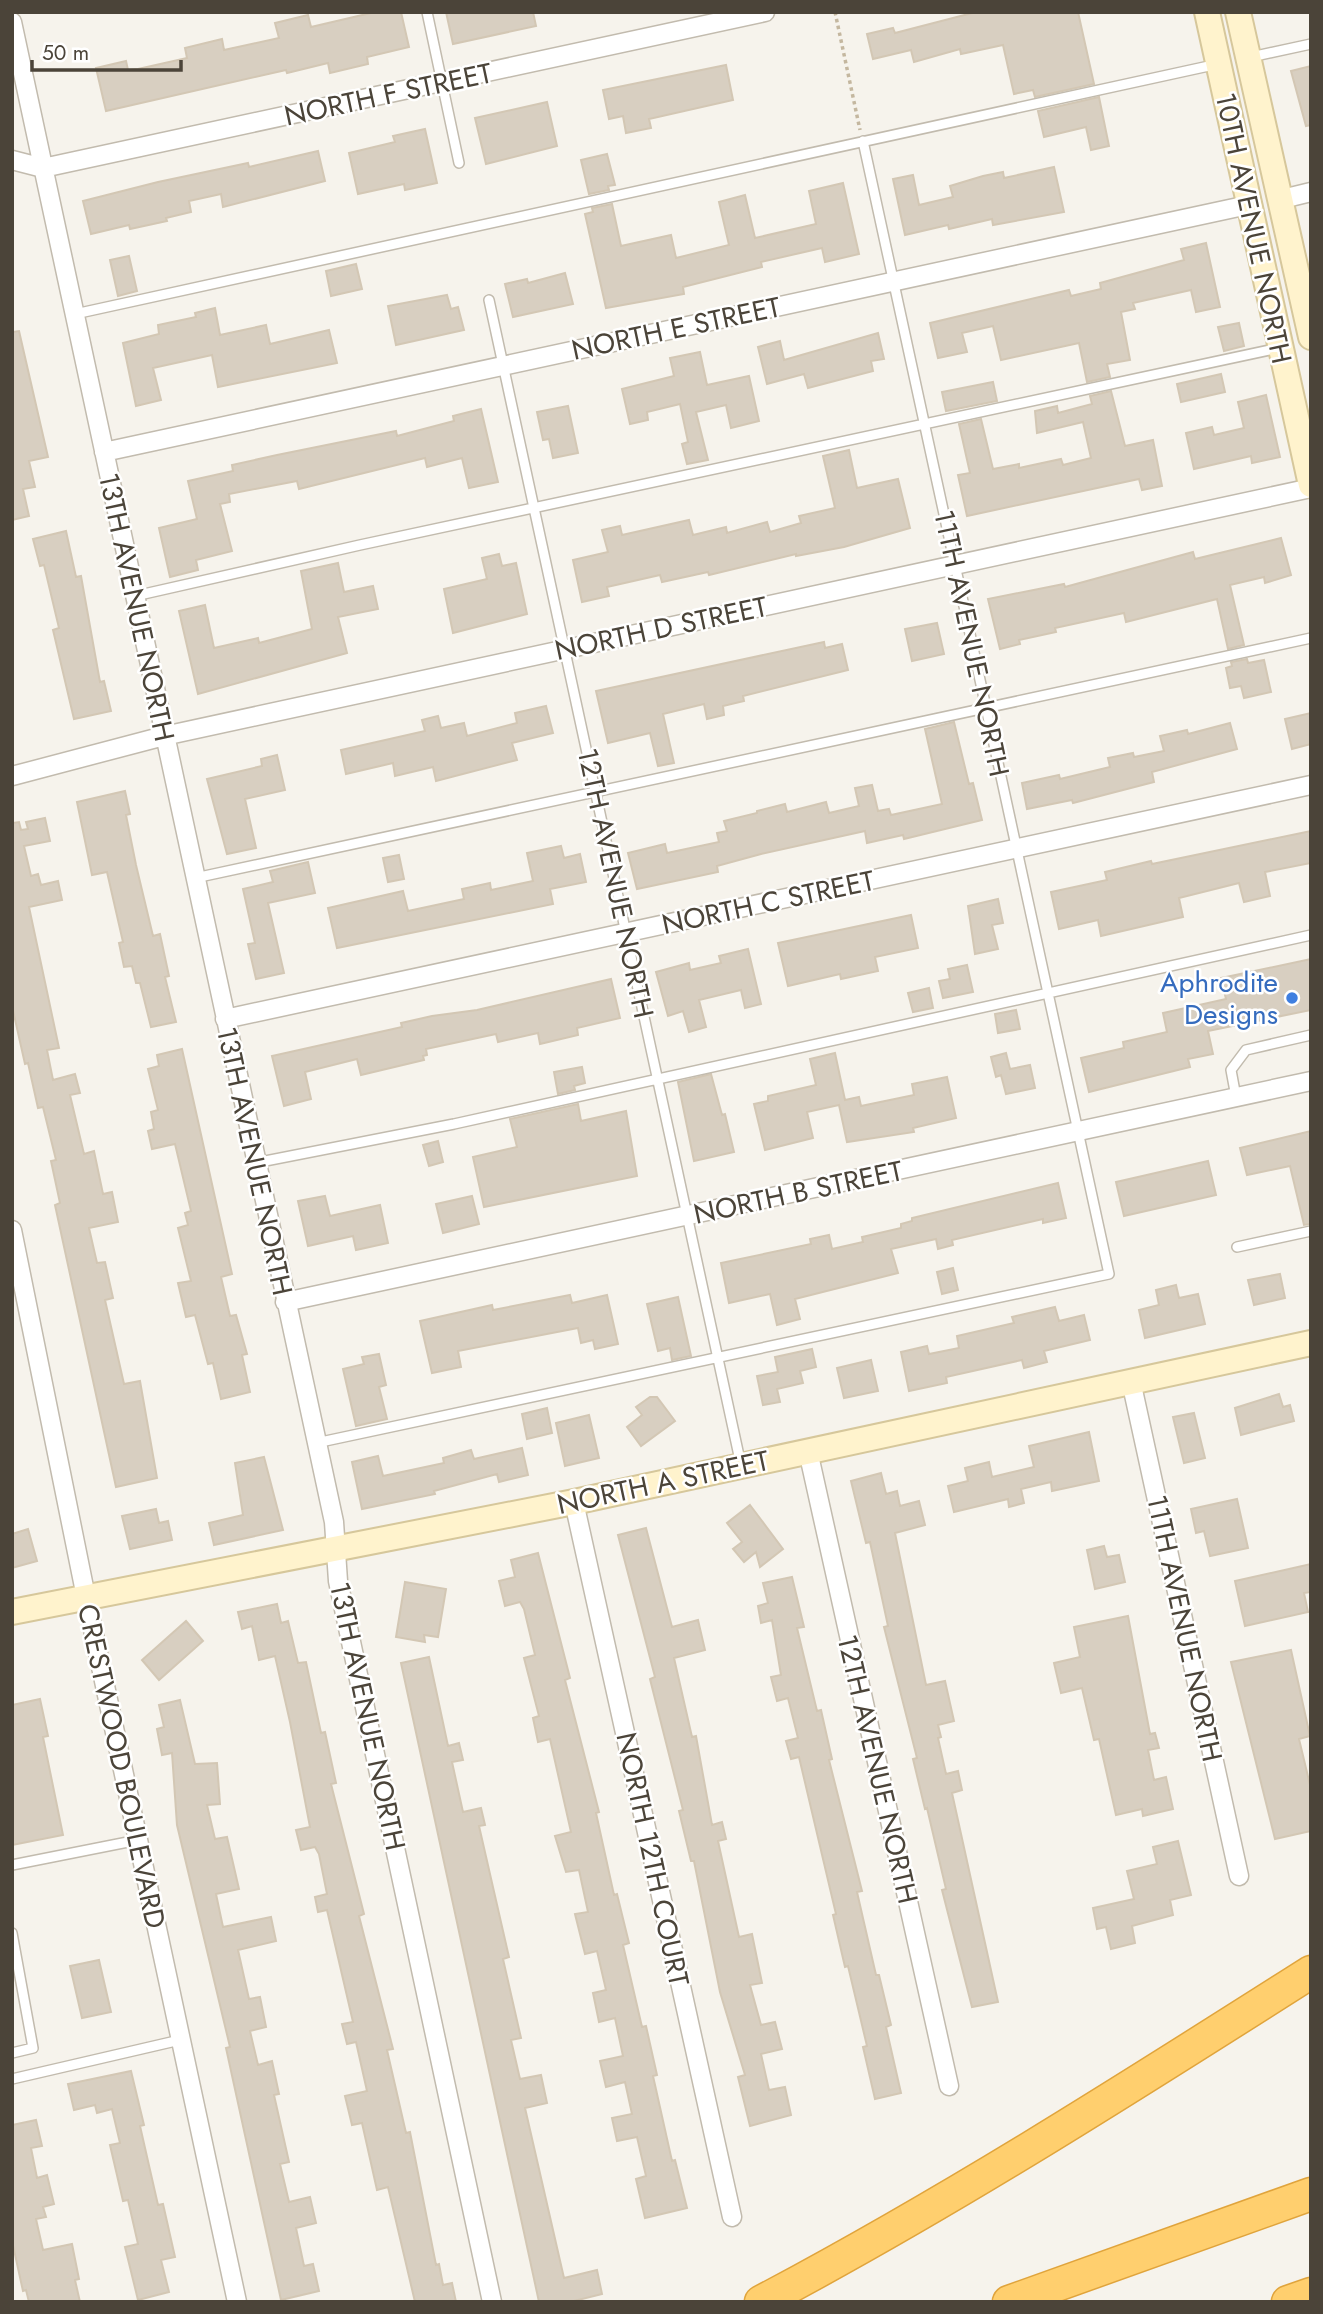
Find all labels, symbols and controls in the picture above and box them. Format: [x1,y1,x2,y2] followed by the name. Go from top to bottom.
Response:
[32,28,180,72] scale bar
[42,38,89,68] text: 50 m
[281,52,496,136] street label: NORTH F STREET
[1205,89,1302,367] street label: 10TH AVENUE NORTH
[568,286,784,371] street label: NORTH E STREET
[88,469,185,745] street label: 13TH AVENUE NORTH
[923,506,1020,780] street label: 11TH AVENUE NORTH
[551,586,771,671] street label: NORTH D STREET
[567,744,664,1022] street label: 12TH AVENUE NORTH
[658,860,878,945] street label: NORTH C STREET
[1160,962,1278,1035] place label: Aphrodite Designs
[1284,990,1300,1006] marker: Aphrodite Designs
[206,1023,303,1299] street label: 13TH AVENUE NORTH
[690,1150,906,1235] street label: NORTH B STREET
[553,1440,773,1525] street label: NORTH A STREET
[1136,1491,1233,1765] street label: 11TH AVENUE NORTH
[319,1578,416,1854] street label: 13TH AVENUE NORTH
[67,1600,176,1932] street label: CRESTWOOD BOULEVARD
[827,1630,928,1908] street label: 12TH AVENUE NORTH
[606,1728,699,1990] street label: NORTH 12TH COURT

